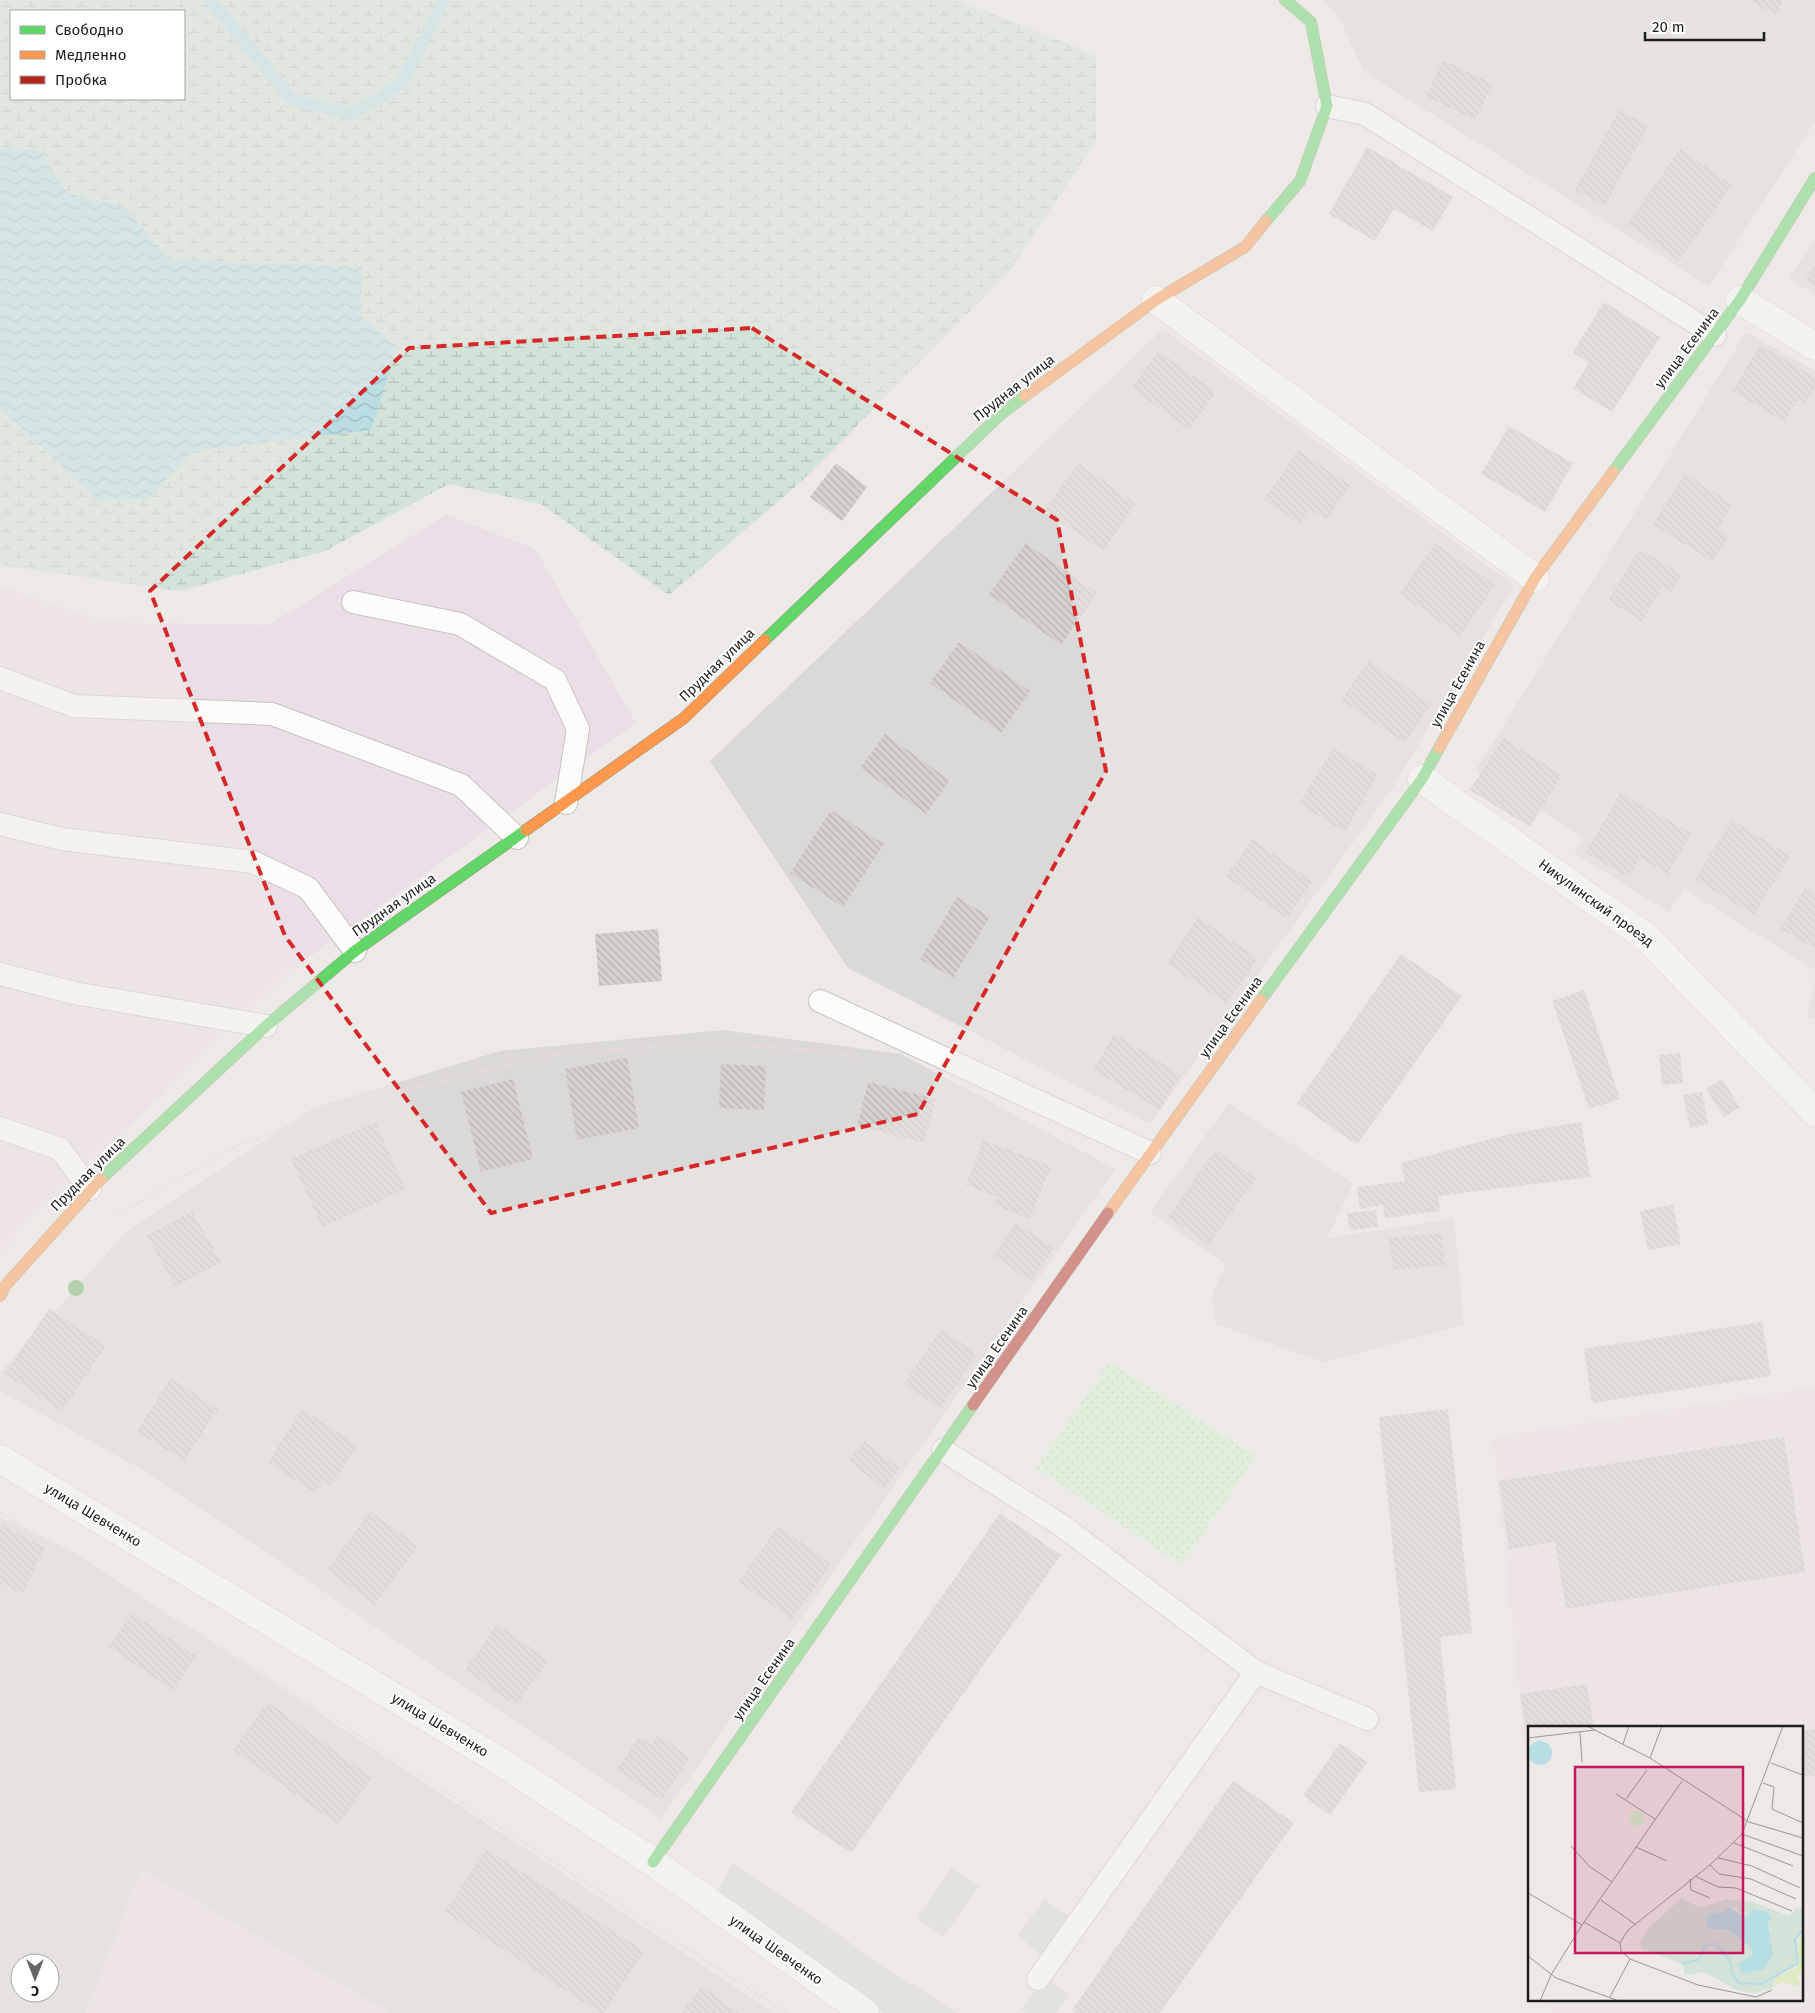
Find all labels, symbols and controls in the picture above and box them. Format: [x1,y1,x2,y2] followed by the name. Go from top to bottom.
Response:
[10,10,185,100] legend
[1645,10,1764,42] scale bar
[1652,18,1685,36] text: 20 m
[55,21,124,39] text: Свободно
[55,46,127,64] text: Медленно
[55,71,107,89] text: Пробка
[1651,304,1723,392] street label: улица Есенина
[970,351,1058,425] street label: Прудная улица
[676,625,758,705] street label: Прудная улица
[1427,638,1489,730] street label: улица Есенина
[1535,856,1657,951] street label: Никулинский проезд
[349,870,439,940] street label: Прудная улица
[1196,973,1266,1061] street label: улица Есенина
[47,1133,129,1215] street label: Прудная улица
[962,1303,1032,1391] street label: улица Есенина
[42,1479,144,1551] street label: улица Шевченко
[729,1635,799,1723] street label: улица Есенина
[389,1689,491,1761] street label: улица Шевченко
[1528,1726,1802,2000] inset map
[726,1912,826,1988] street label: улица Шевченко
[10,1953,60,2003] north arrow
[31,1982,39,1999] text: С

